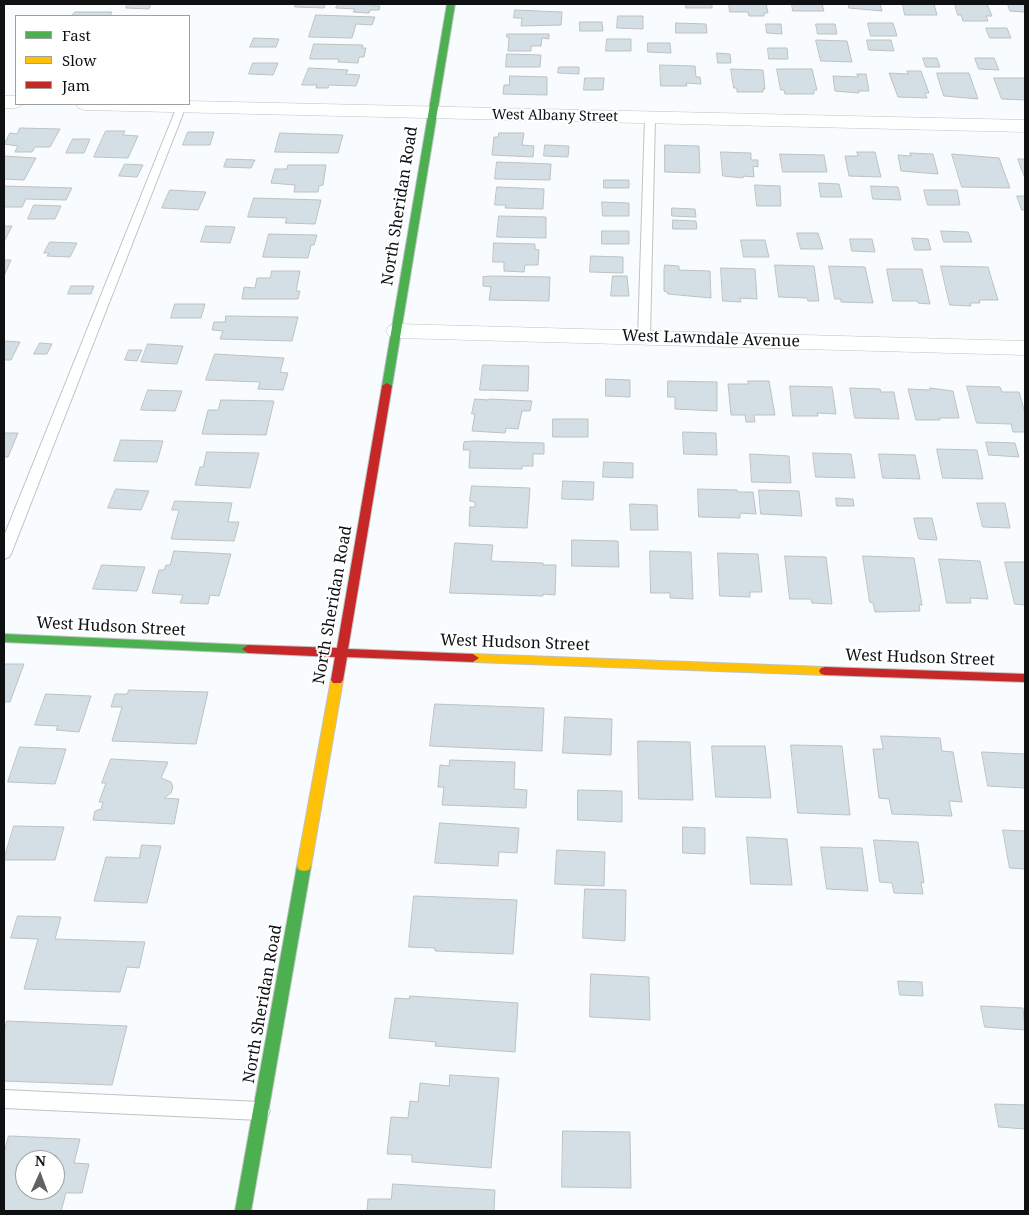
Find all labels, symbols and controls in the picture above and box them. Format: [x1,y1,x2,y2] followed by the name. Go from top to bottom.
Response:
[15,15,190,105] legend
[62,25,91,45] text: Fast
[62,50,96,70] text: Slow
[62,75,90,95] text: Jam
[492,106,618,126] street label: West Albany Street
[378,125,422,287] street label: North Sheridan Road
[622,326,800,352] street label: West Lawndale Avenue
[310,524,356,686] street label: North Sheridan Road
[36,613,186,641] street label: West Hudson Street
[440,631,590,655] street label: West Hudson Street
[845,646,995,670] street label: West Hudson Street
[240,923,286,1085] street label: North Sheridan Road
[15,1150,65,1200] north arrow
[35,1151,46,1170] text: N

